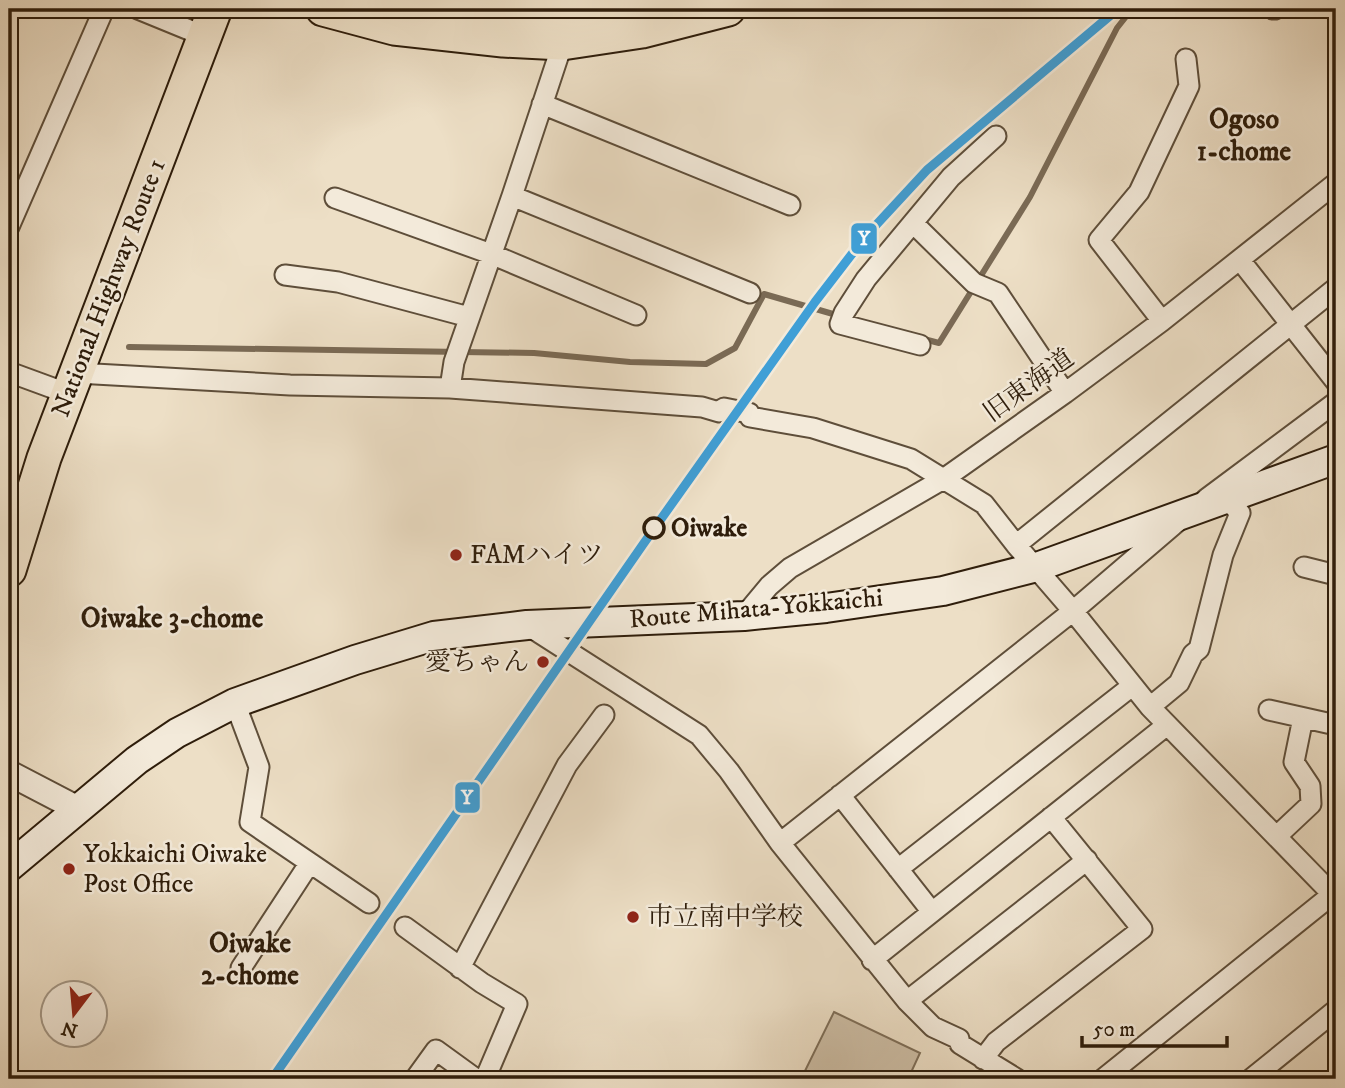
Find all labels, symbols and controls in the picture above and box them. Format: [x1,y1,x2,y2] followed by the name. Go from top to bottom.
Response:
[1197,102,1292,169] district label: Ogoso 1-chome
[44,154,174,422] street label: National Highway Route 1
[850,222,878,255] line badge: Y
[857,228,871,251] text: Y
[977,342,1081,430] street label: 旧東海道
[671,512,747,545] place label: Oiwake
[643,517,665,539] marker: Oiwake
[470,539,604,572] place label: FAMハイツ
[448,547,464,563] marker: FAMハイツ
[628,581,884,637] street label: Route Mihata-Yokkaichi
[81,601,264,636] district label: Oiwake 3-chome
[425,646,529,679] place label: 愛ちゃん
[535,654,551,670] marker: 愛ちゃん
[454,781,481,814] line badge: Y
[460,787,474,810] text: Y
[83,838,267,901] place label: Yokkaichi Oiwake Post Office
[61,861,77,877] marker: Yokkaichi Oiwake Post Office
[647,901,803,934] place label: 市立南中学校
[625,909,641,925] marker: 市立南中学校
[201,926,299,993] district label: Oiwake 2-chome
[38,979,108,1050] north arrow
[1082,1004,1228,1048] scale bar
[59,1016,80,1042] text: N
[1093,1017,1135,1043] text: 50 m

